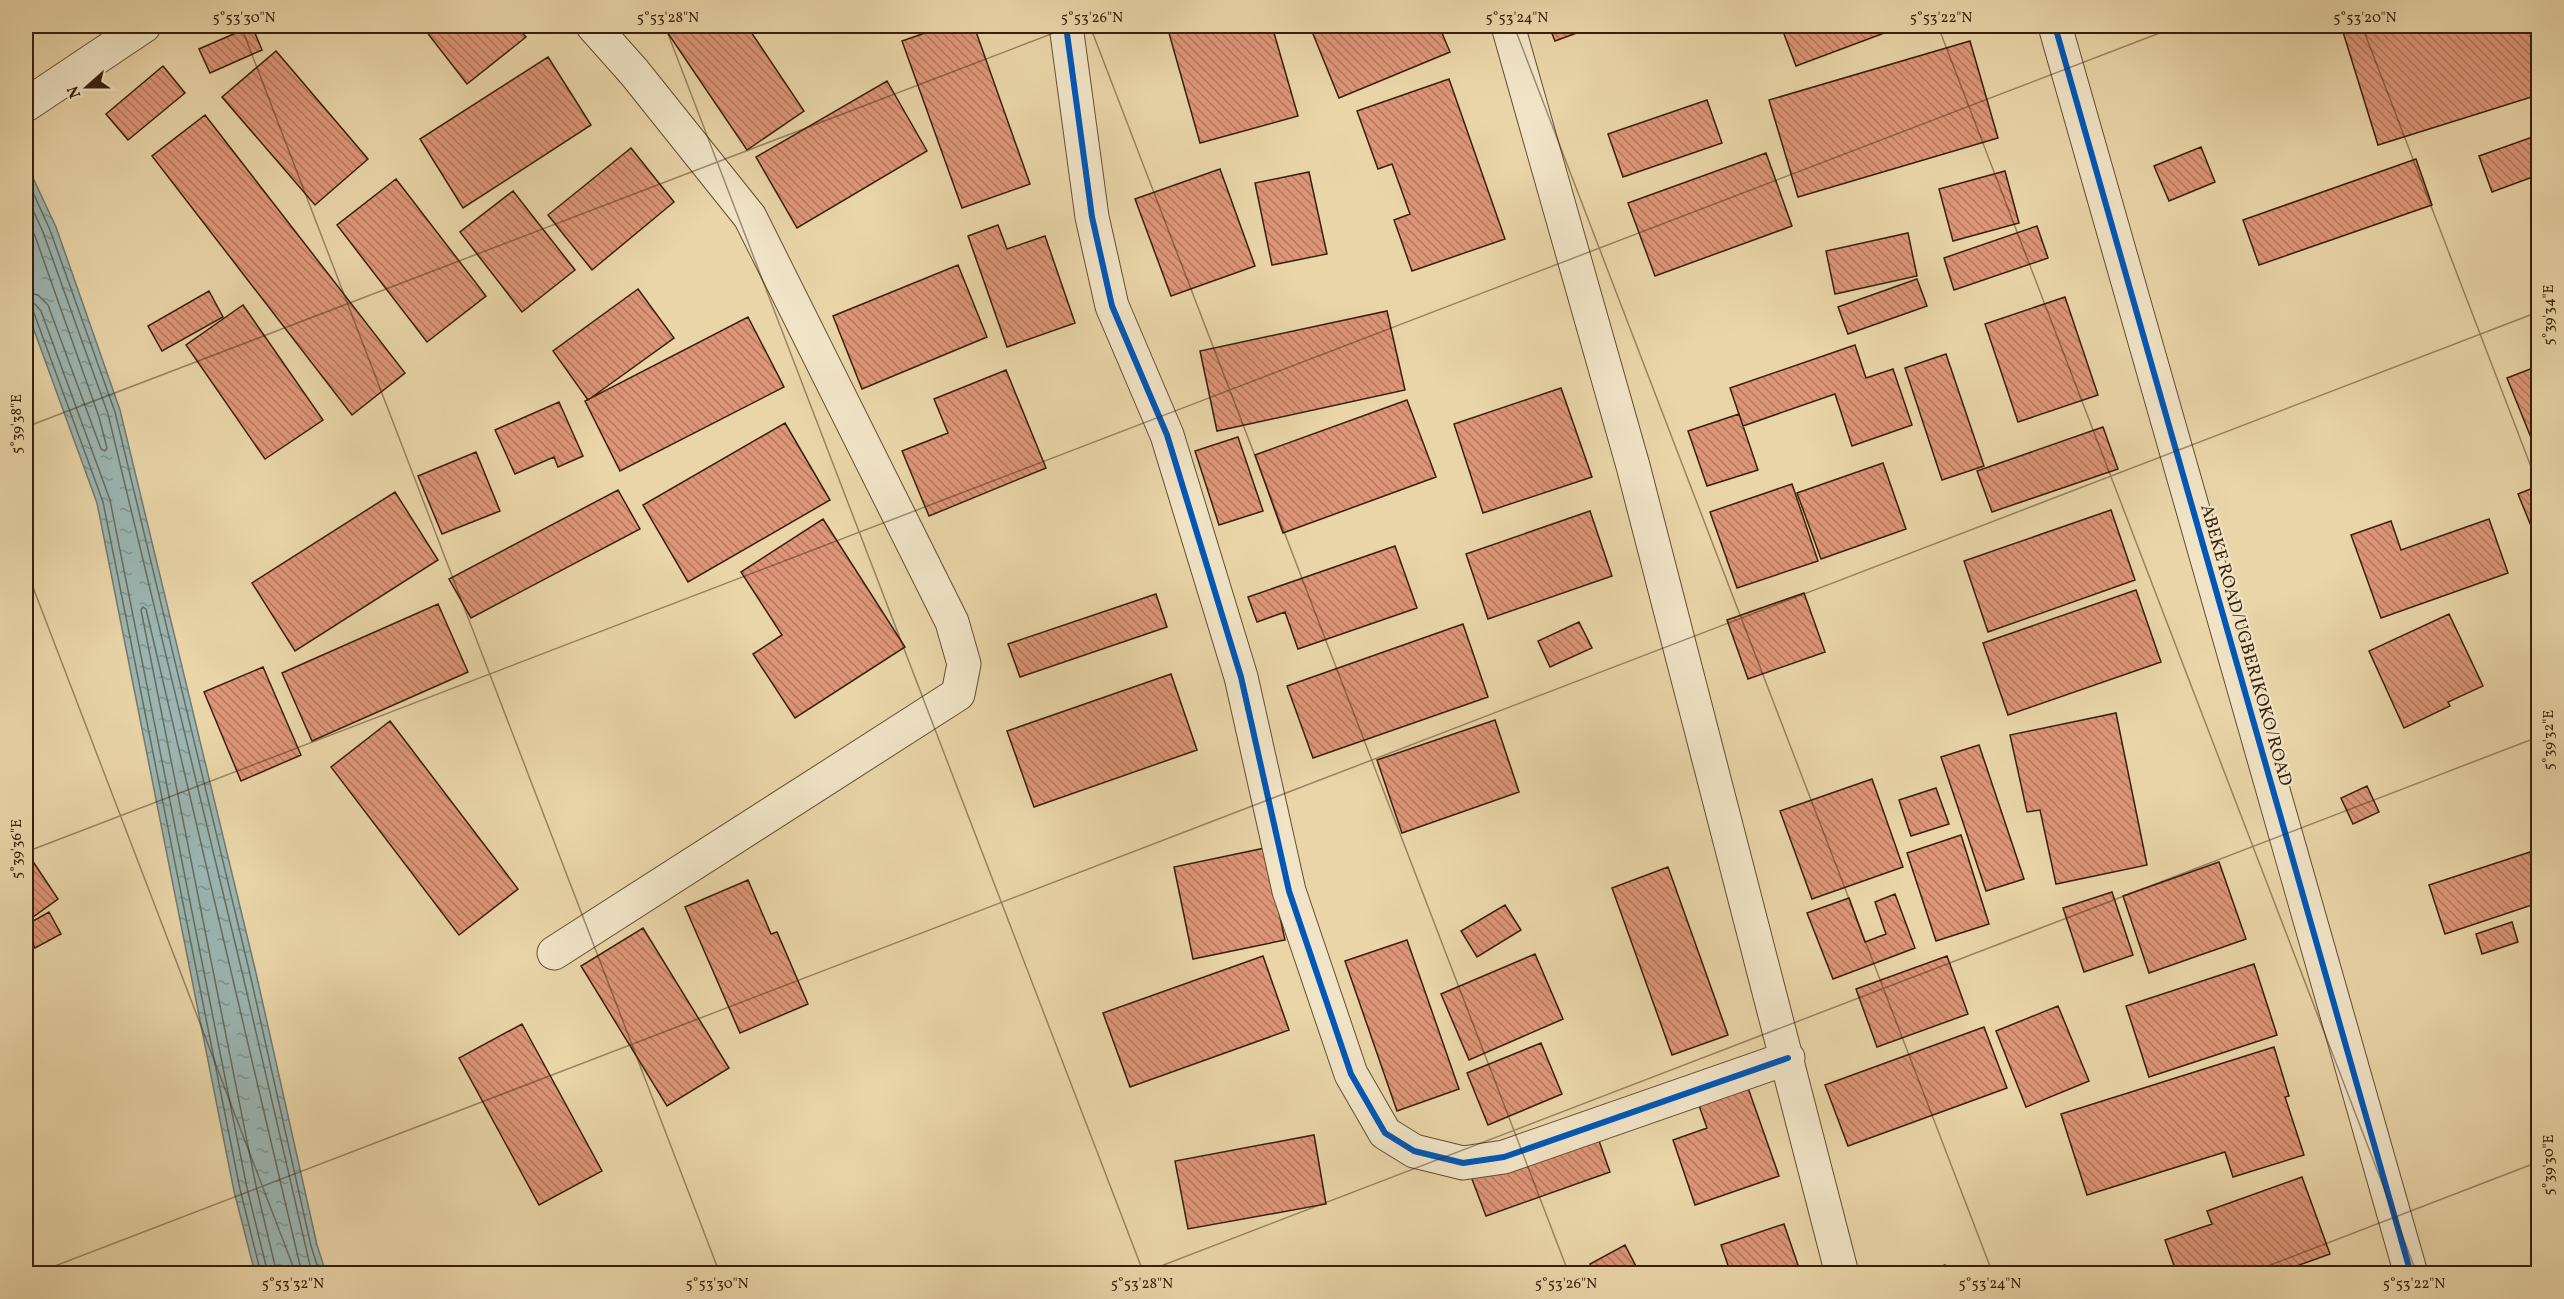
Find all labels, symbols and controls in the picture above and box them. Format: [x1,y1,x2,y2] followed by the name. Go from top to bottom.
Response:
[212,8,276,29] text: 5°53'30"N
[637,8,699,29] text: 5°53'28"N
[1061,8,1123,29] text: 5°53'26"N
[1486,8,1548,29] text: 5°53'24"N
[1910,8,1972,29] text: 5°53'22"N
[2333,8,2397,29] text: 5°53'20"N
[57,57,117,117] north arrow
[62,82,87,101] text: N
[2539,284,2560,346] text: 5°39'34"E
[7,394,28,454] text: 5°39'38"E
[2193,502,2298,789] street label: ABEKE ROAD/UGBERIKOKO/ROAD
[2539,710,2560,770] text: 5°39'32"E
[7,819,28,879] text: 5°39'36"E
[2539,1135,2560,1195] text: 5°39'30"E
[262,1274,324,1295] text: 5°53'32"N
[685,1274,749,1295] text: 5°53'30"N
[1111,1274,1173,1295] text: 5°53'28"N
[1535,1274,1597,1295] text: 5°53'26"N
[1959,1274,2021,1295] text: 5°53'24"N
[2383,1274,2445,1295] text: 5°53'22"N

